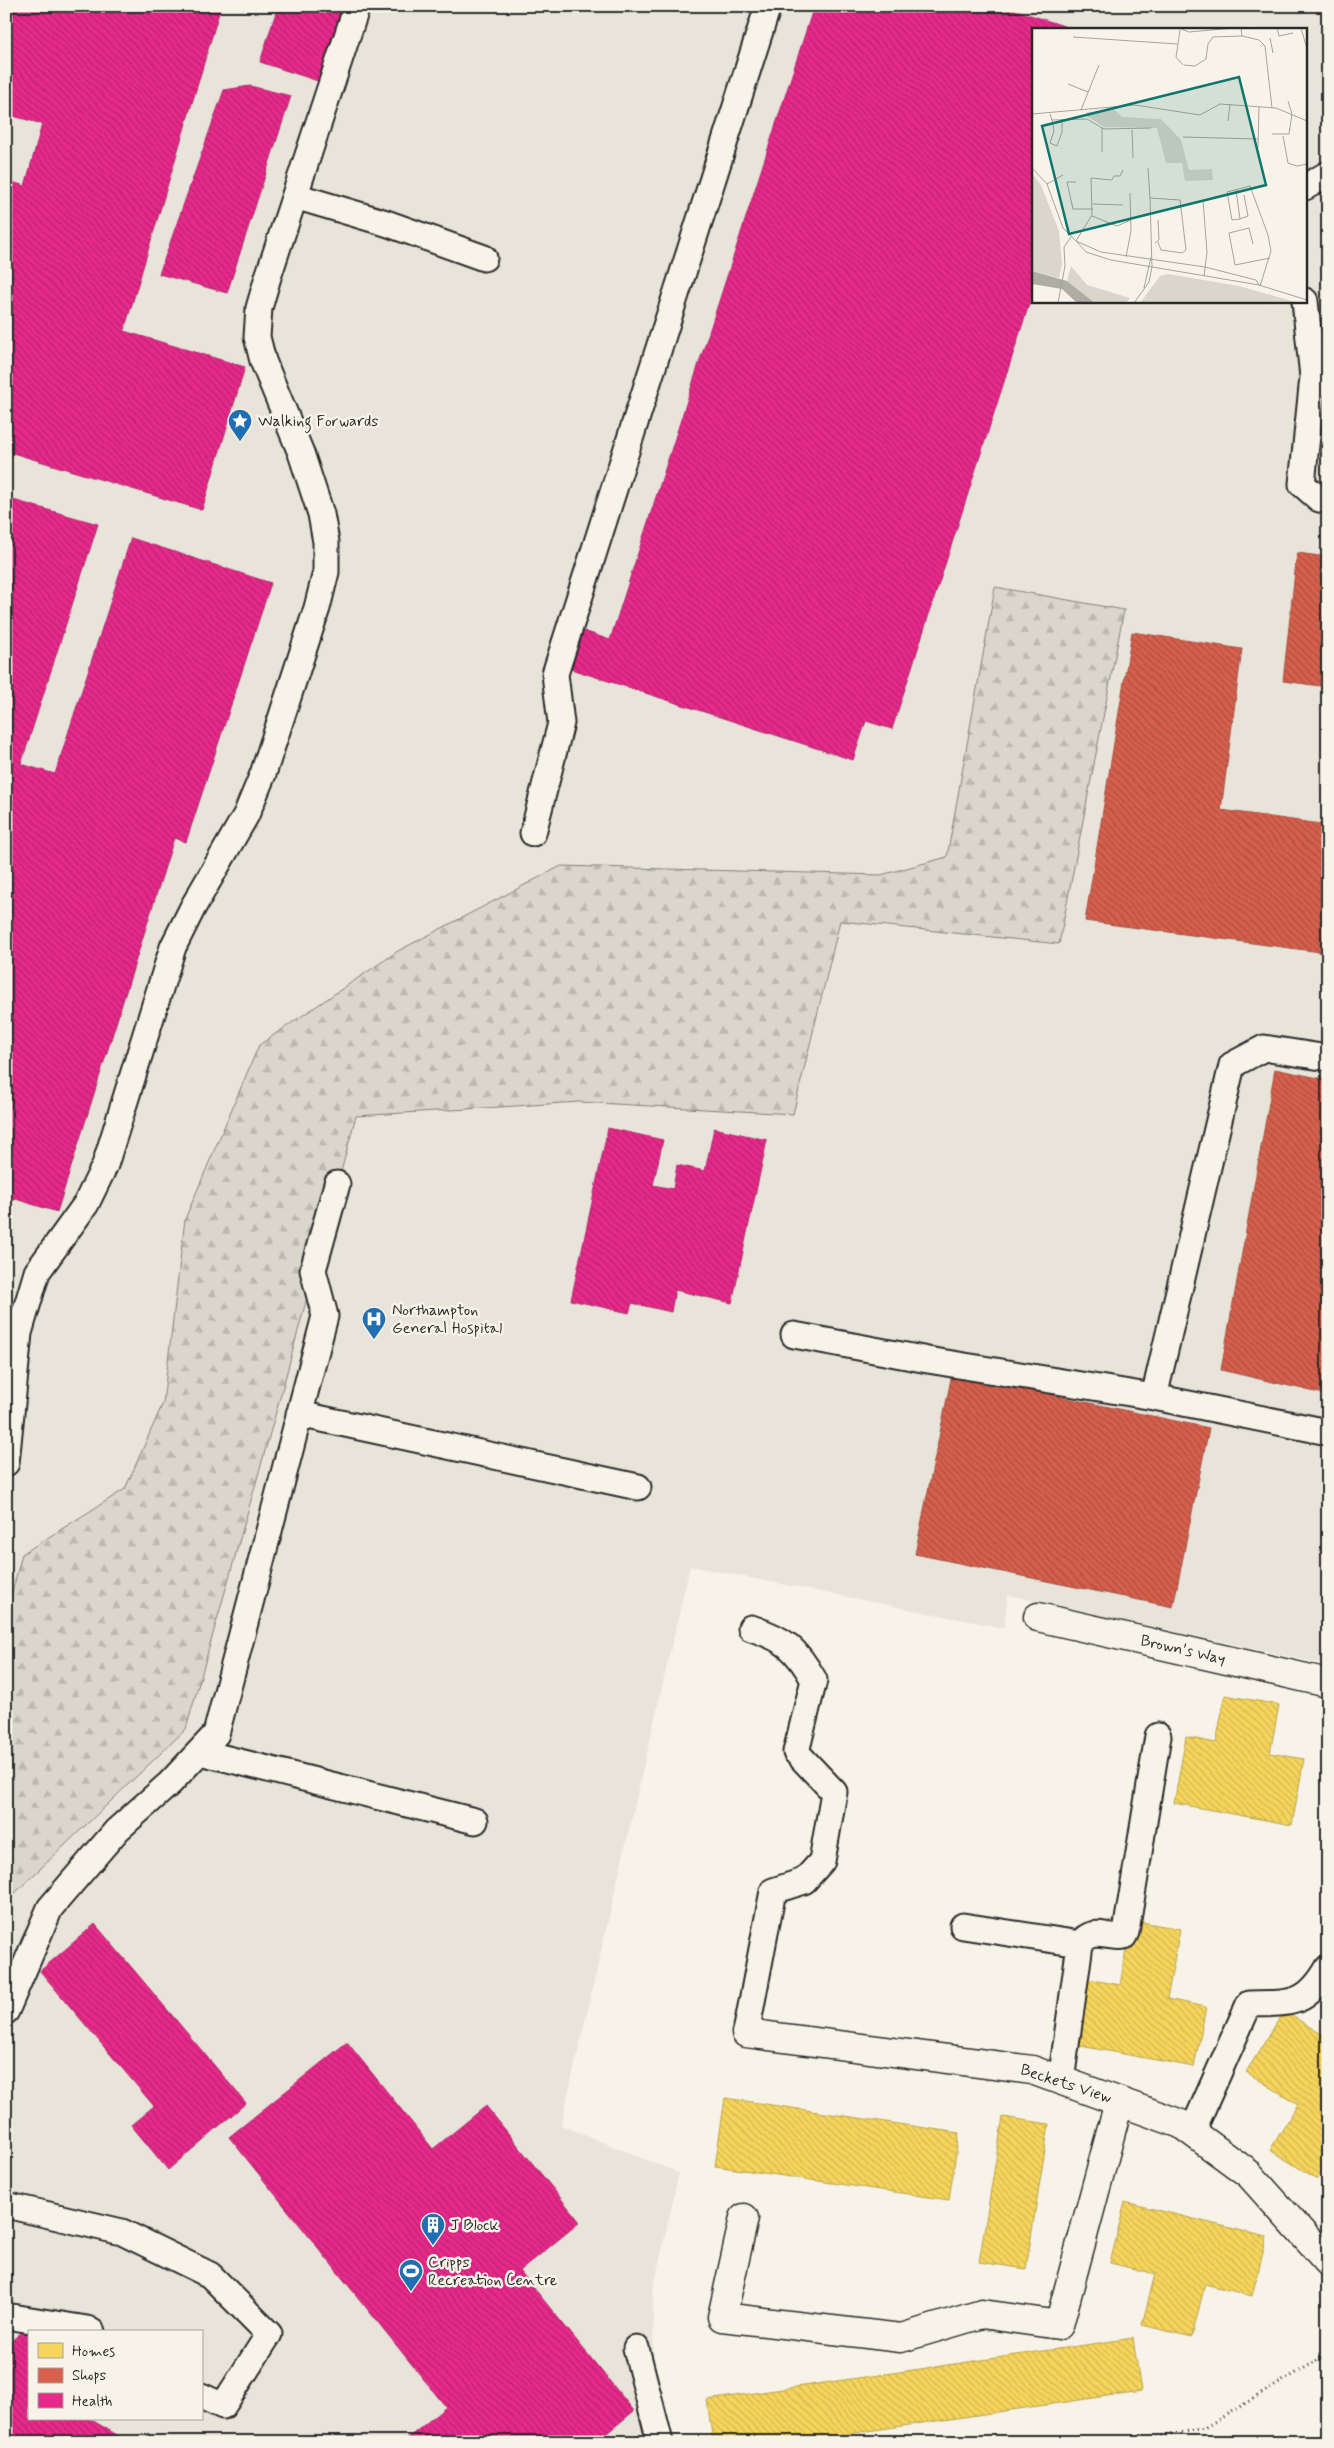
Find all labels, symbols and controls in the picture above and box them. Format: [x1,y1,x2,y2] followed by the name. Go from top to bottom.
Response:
[1032,28,1306,302] inset map
[227,408,253,442] place icon: Walking Forwards
[258,411,378,433] place label: Walking Forwards
[392,1300,502,1339] place label: Northampton General Hospital
[361,1306,387,1340] hospital icon: Northampton General Hospital
[1138,1630,1228,1670] street label: Brown's Way
[1018,2059,1114,2109] street label: Beckets View
[420,2212,446,2246] building icon: J Block
[450,2215,499,2236] place label: J Block
[428,2252,558,2291] place label: Cripps Recreation Centre
[398,2258,424,2292] sports icon: Cripps Recreation Centre
[28,2330,202,2420] legend
[72,2342,115,2362] text: Homes
[72,2366,107,2386] text: Shops
[72,2392,113,2412] text: Health

